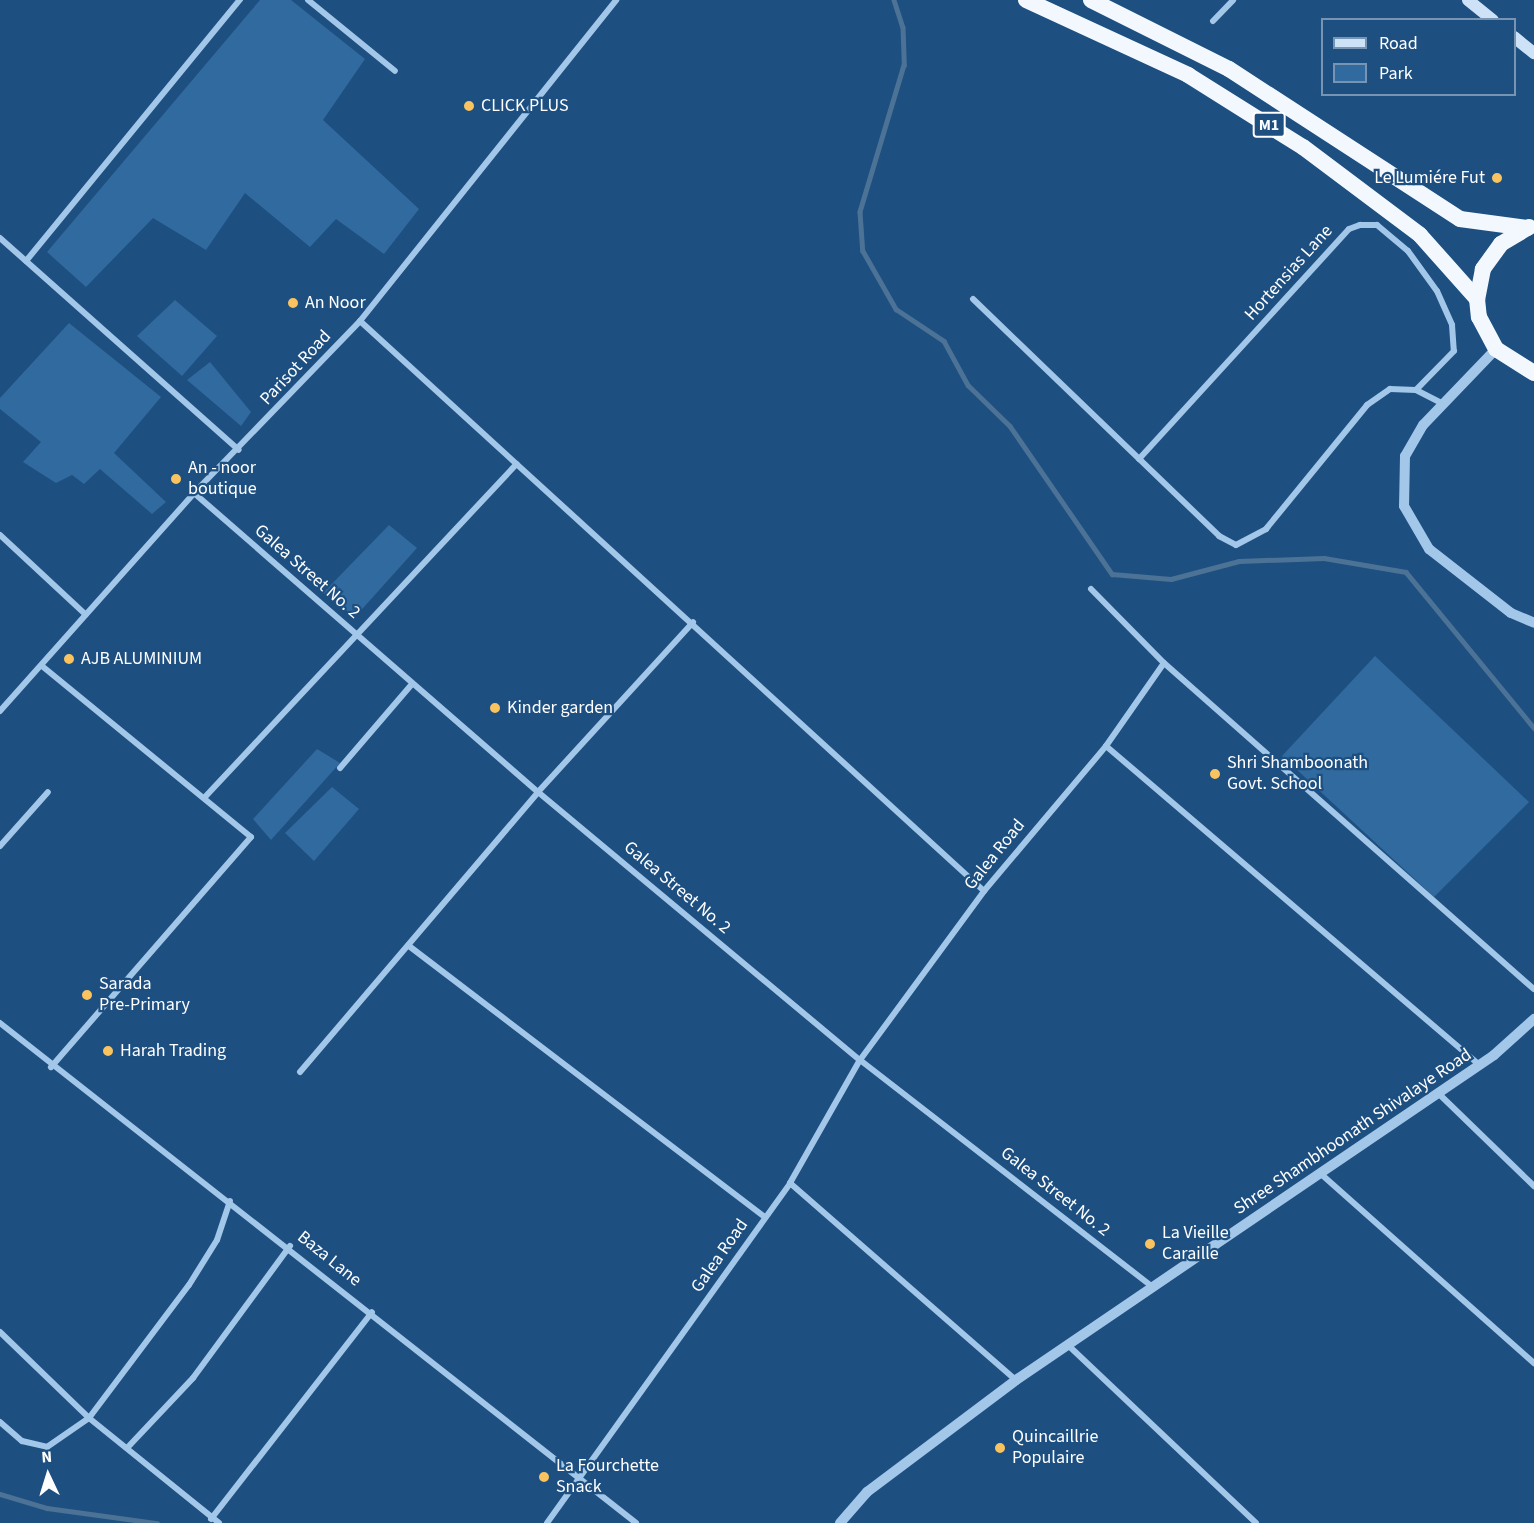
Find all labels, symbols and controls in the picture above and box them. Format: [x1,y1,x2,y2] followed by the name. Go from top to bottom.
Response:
[1321,18,1516,96] legend
[1379,31,1418,56] text: Road
[1379,61,1413,86] text: Park
[481,95,569,117] place label: CLICK PLUS
[462,99,476,113] marker: CLICK PLUS
[1252,112,1286,138] road number: M1
[1374,167,1485,189] place label: Le Lumiére Fut
[1490,171,1504,185] marker: Le Lumiére Fut
[1240,221,1338,325] street label: Hortensias Lane
[305,292,366,314] place label: An Noor
[286,296,300,310] marker: An Noor
[256,326,336,410] street label: Parisot Road
[188,458,257,500] place label: An - noor boutique
[169,472,183,486] marker: An - noor boutique
[250,520,364,624] street label: Galea Street No. 2
[81,648,202,670] place label: AJB ALUMINIUM
[62,652,76,666] marker: AJB ALUMINIUM
[507,697,613,719] place label: Kinder garden
[488,701,502,715] marker: Kinder garden
[1227,753,1368,795] place label: Shri Shamboonath Govt. School
[1208,767,1222,781] marker: Shri Shamboonath Govt. School
[960,815,1030,895] street label: Galea Road
[619,837,735,939] street label: Galea Street No. 2
[99,974,190,1016] place label: Sarada Pre-Primary
[80,988,94,1002] marker: Sarada Pre-Primary
[120,1040,226,1062] place label: Harah Trading
[101,1044,115,1058] marker: Harah Trading
[1230,1044,1476,1220] street label: Shree Shambhoonath Shivalaye Road
[996,1143,1114,1241] street label: Galea Street No. 2
[687,1215,753,1297] street label: Galea Road
[1162,1223,1229,1266] place label: La Vieille Caraille
[293,1227,365,1291] street label: Baza Lane
[1143,1237,1157,1251] marker: La Vieille Caraille
[1012,1427,1098,1470] place label: Quincaillrie Populaire
[993,1441,1007,1455] marker: Quincaillrie Populaire
[18,1445,78,1505] north arrow
[41,1446,53,1468] text: N
[556,1456,659,1498] place label: La Fourchette Snack
[537,1470,551,1484] marker: La Fourchette Snack

